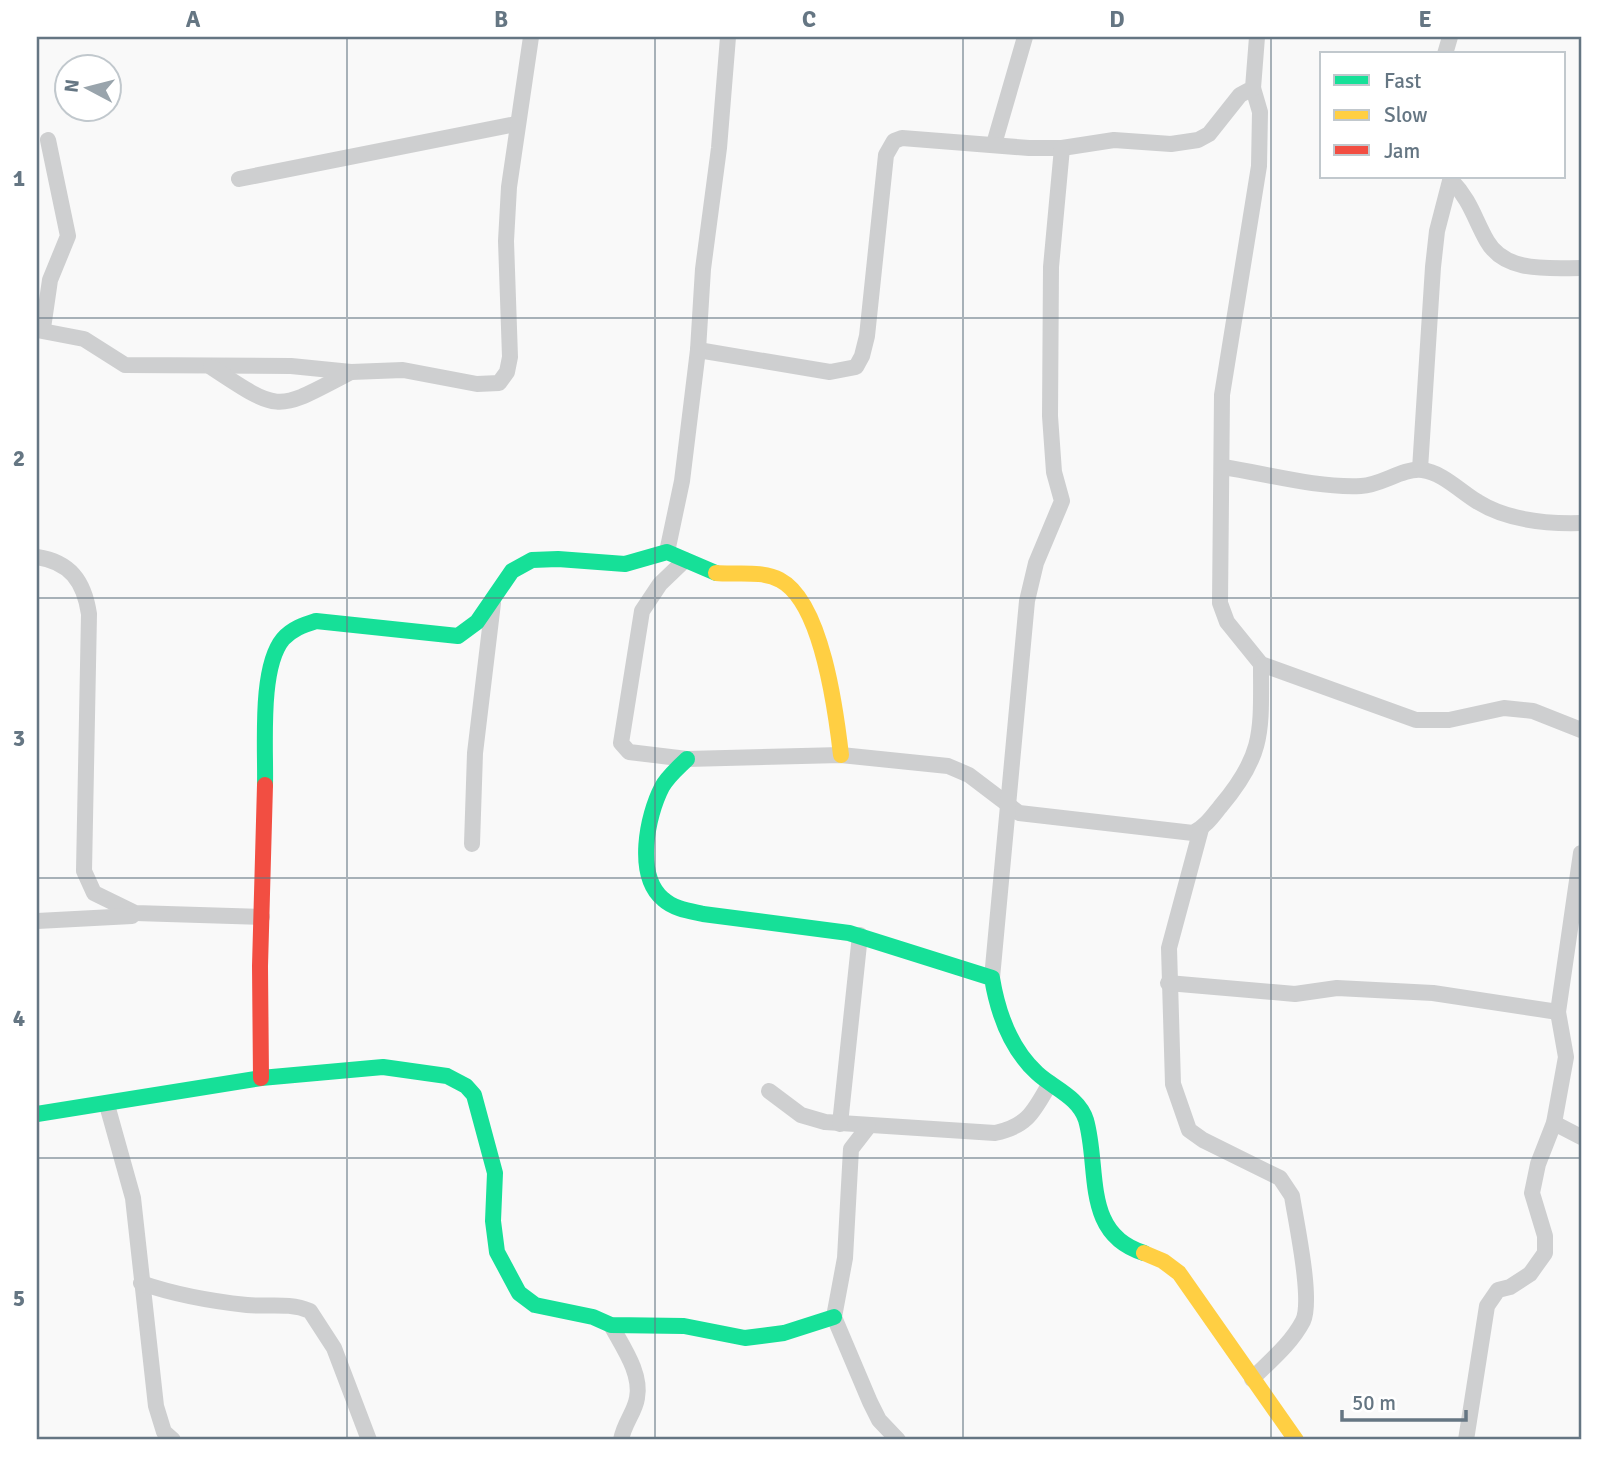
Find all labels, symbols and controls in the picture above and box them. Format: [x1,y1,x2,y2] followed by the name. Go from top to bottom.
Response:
[186,5,201,34] text: A
[494,5,508,34] text: B
[802,5,816,34] text: C
[1109,5,1125,34] text: D
[1418,5,1432,34] text: E
[52,52,122,122] north arrow
[1320,52,1566,178] legend
[1384,68,1421,94] text: Fast
[59,78,85,94] text: N
[1384,102,1428,128] text: Slow
[1384,138,1420,164] text: Jam
[13,164,25,193] text: 1
[13,444,25,473] text: 2
[13,724,25,753] text: 3
[13,1004,25,1033] text: 4
[13,1284,25,1313] text: 5
[1342,1379,1466,1423] scale bar
[1352,1390,1396,1416] text: 50 m

